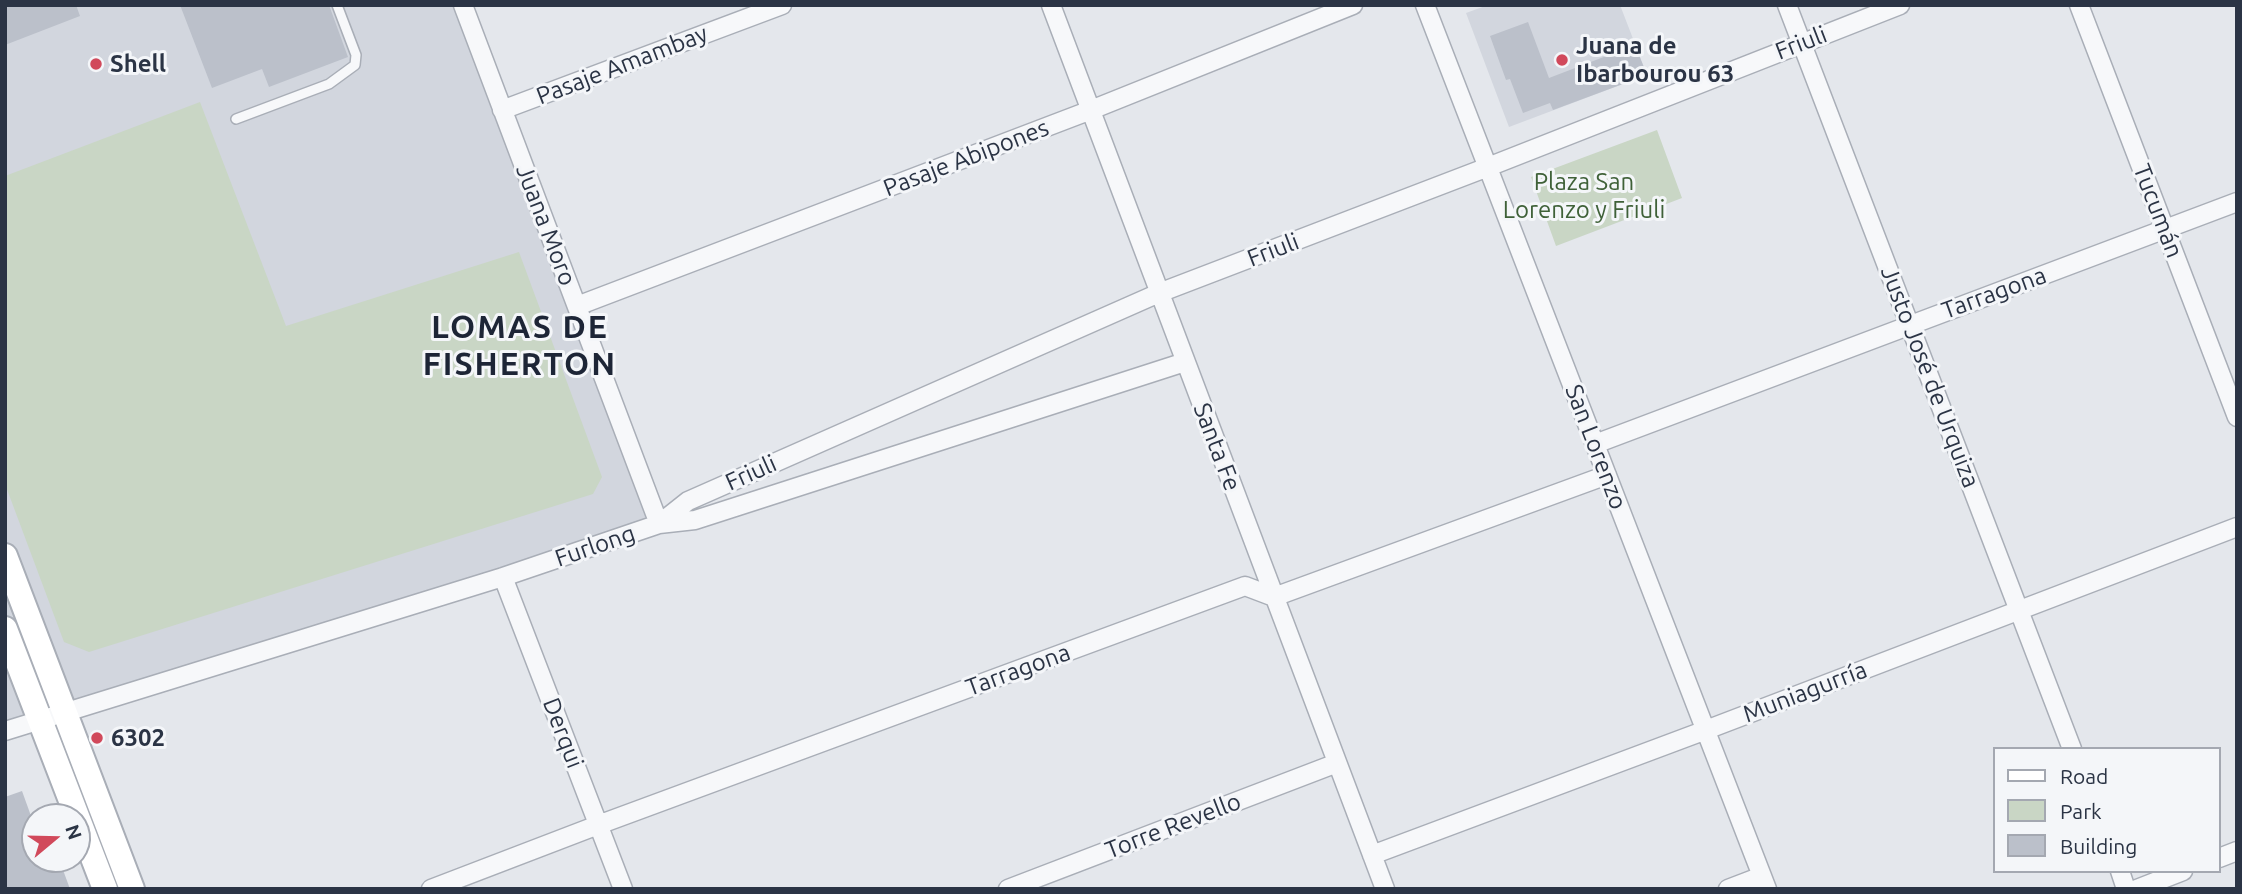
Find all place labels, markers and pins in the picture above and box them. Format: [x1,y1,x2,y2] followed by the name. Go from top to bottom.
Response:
[1576,32,1734,88] place label: Juana de Ibarbourou 63
[110,50,166,78] place label: Shell
[1554,52,1570,68] marker: Juana de Ibarbourou 63
[88,56,104,72] marker: Shell
[111,724,165,752] place label: 6302
[89,730,105,746] marker: 6302

